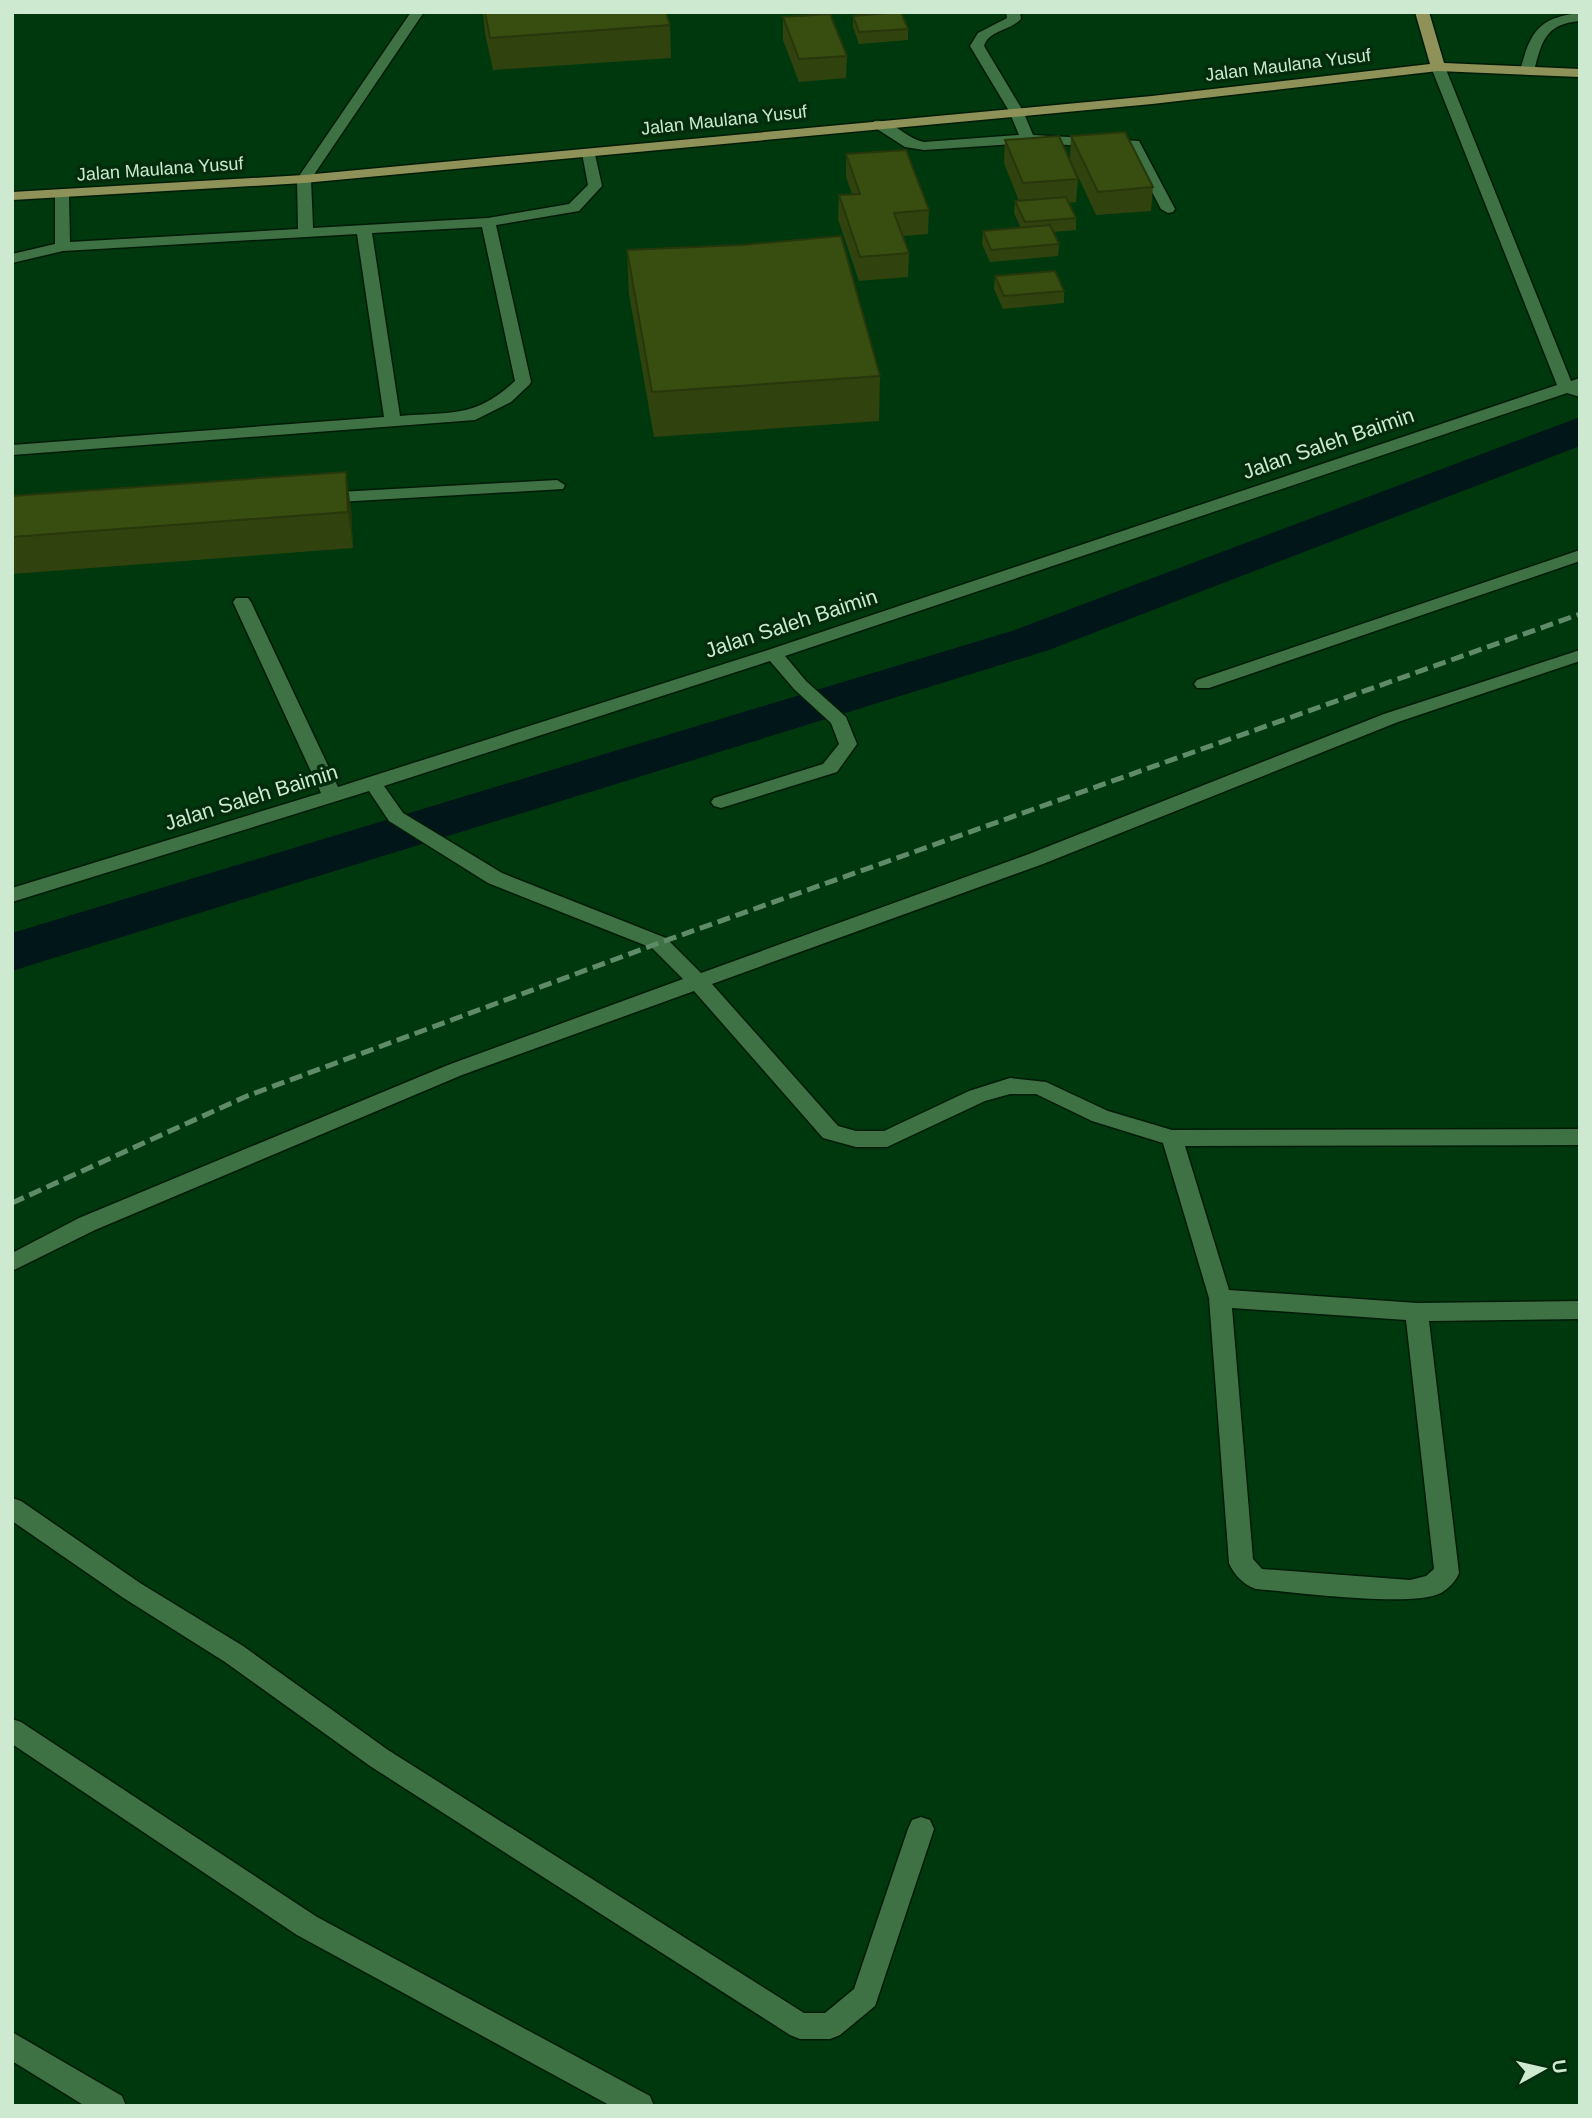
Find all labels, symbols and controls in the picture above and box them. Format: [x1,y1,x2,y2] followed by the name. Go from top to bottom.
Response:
[1204,45,1373,85] street label: Jalan Maulana Yusuf
[640,101,809,139] street label: Jalan Maulana Yusuf
[76,153,245,185] street label: Jalan Maulana Yusuf
[1239,403,1417,483] street label: Jalan Saleh Baimin
[702,584,880,662] street label: Jalan Saleh Baimin
[162,760,340,834] street label: Jalan Saleh Baimin
[1508,2034,1578,2104] north arrow
[1548,2058,1571,2075] text: U

